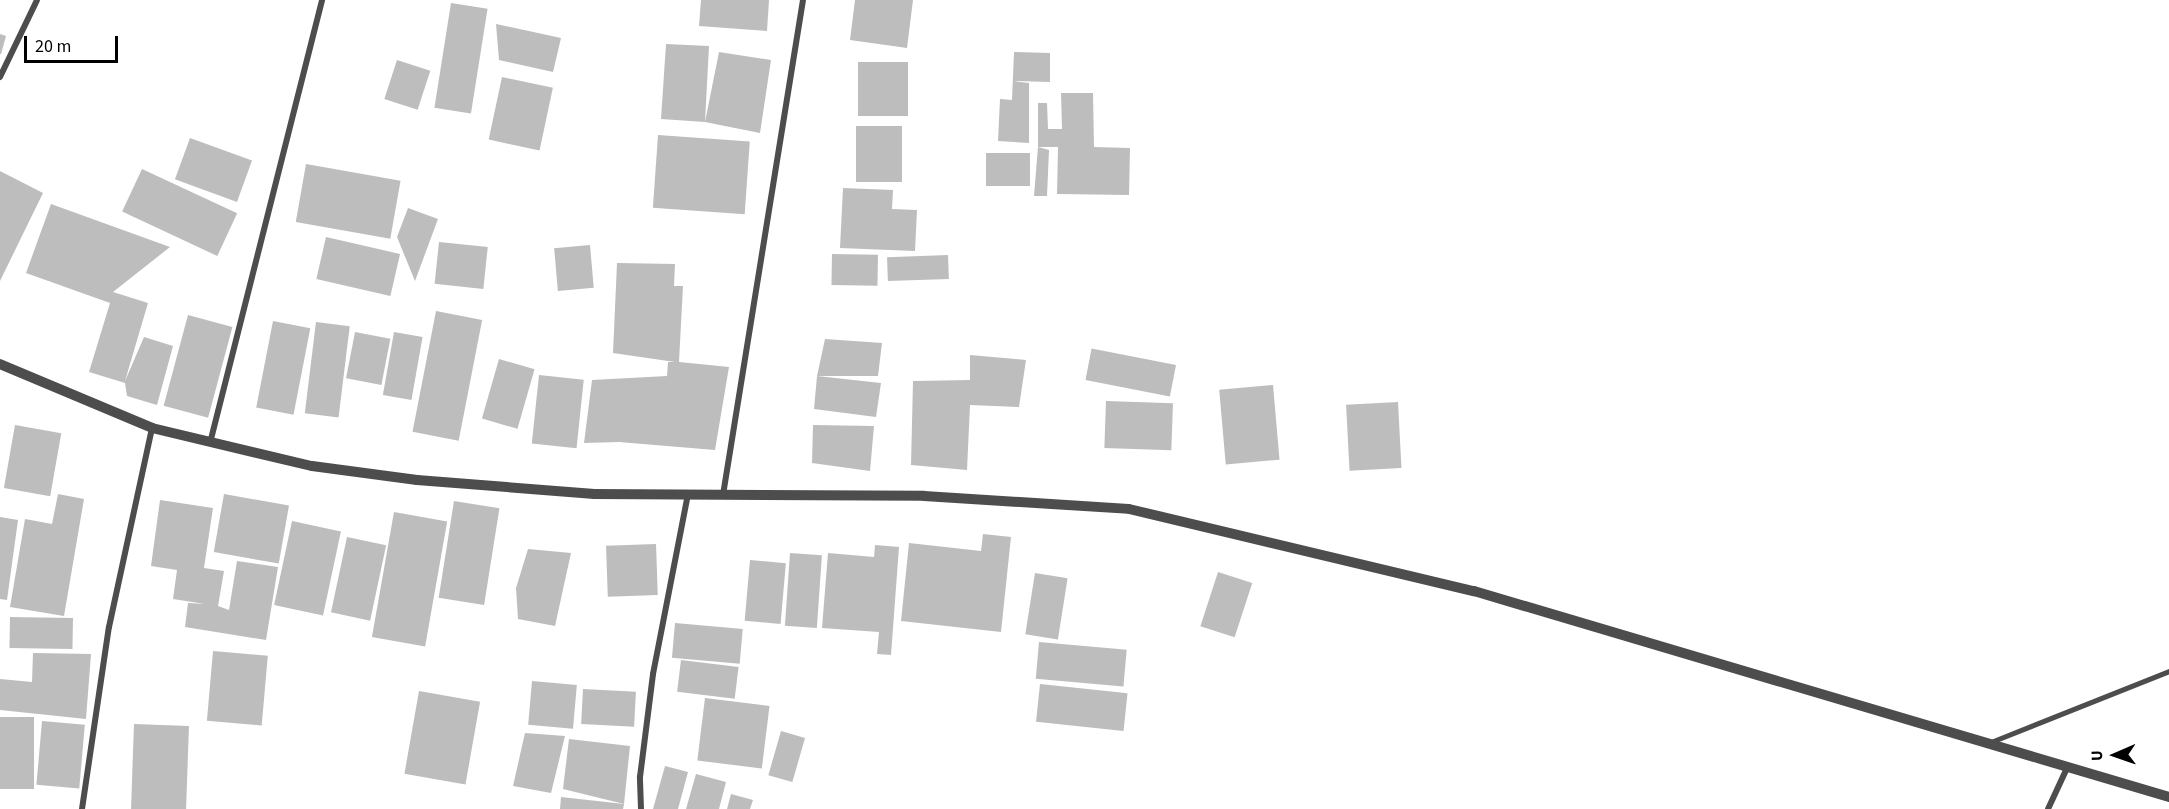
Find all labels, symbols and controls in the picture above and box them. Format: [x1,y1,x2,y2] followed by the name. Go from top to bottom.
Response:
[27,24,122,62] scale bar
[35,34,71,59] text: 20 m
[2085,725,2145,785] north arrow
[2086,750,2108,761] text: U

